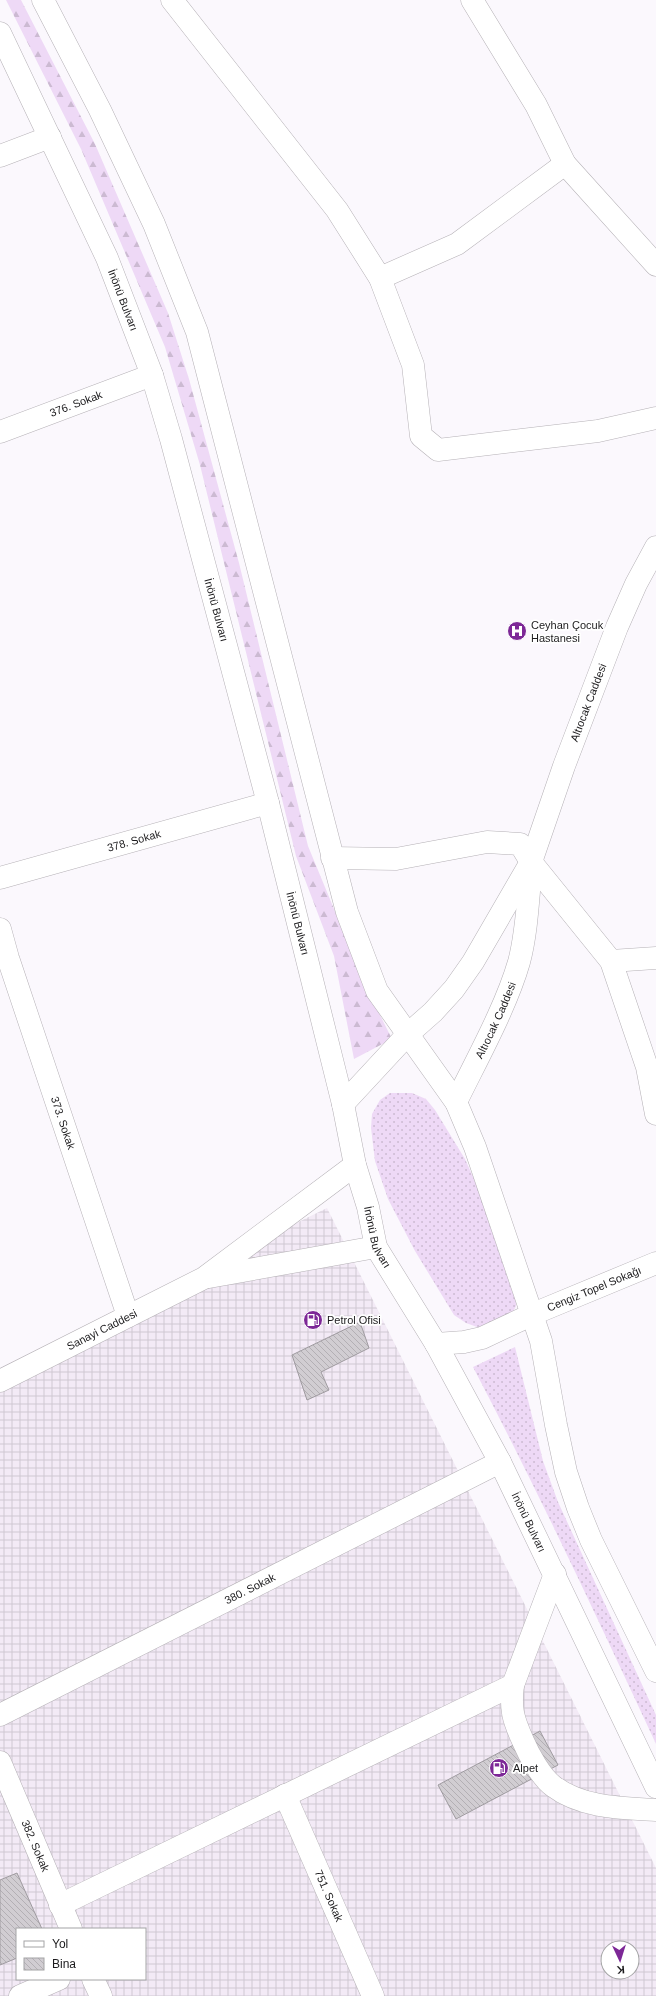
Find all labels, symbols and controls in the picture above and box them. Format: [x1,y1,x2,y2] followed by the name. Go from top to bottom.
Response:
[106,267,140,332] street label: İnönü Bulvarı
[48,388,104,419] street label: 376. Sokak
[202,577,231,643] street label: İnönü Bulvarı
[531,619,604,644] place label: Ceyhan Çocuk Hastanesi
[506,620,528,642] hospital icon: Ceyhan Çocuk Hastanesi
[568,662,609,743] street label: Altıocak Caddesi
[106,827,162,854] street label: 378. Sokak
[284,890,312,956] street label: İnönü Bulvarı
[473,980,518,1060] street label: Altıocak Caddesi
[49,1095,78,1151] street label: 373. Sokak
[362,1205,393,1270] street label: İnönü Bulvarı
[545,1264,643,1314] street label: Cengiz Topel Sokağı
[65,1307,139,1352] street label: Sanayi Caddesi
[302,1309,324,1331] fuel station icon: Petrol Ofisi
[327,1314,381,1326] place label: Petrol Ofisi
[509,1490,548,1554] street label: İnönü Bulvarı
[223,1571,278,1606] street label: 380. Sokak
[488,1757,510,1779] fuel station icon: Alpet
[513,1762,538,1774] place label: Alpet
[19,1818,52,1874] street label: 382. Sokak
[313,1868,346,1924] street label: 751. Sokak
[16,1928,146,1980] legend
[52,1937,68,1951] text: Yol
[600,1940,640,1980] north arrow
[52,1957,76,1971] text: Bina
[616,1964,625,1976] text: K

